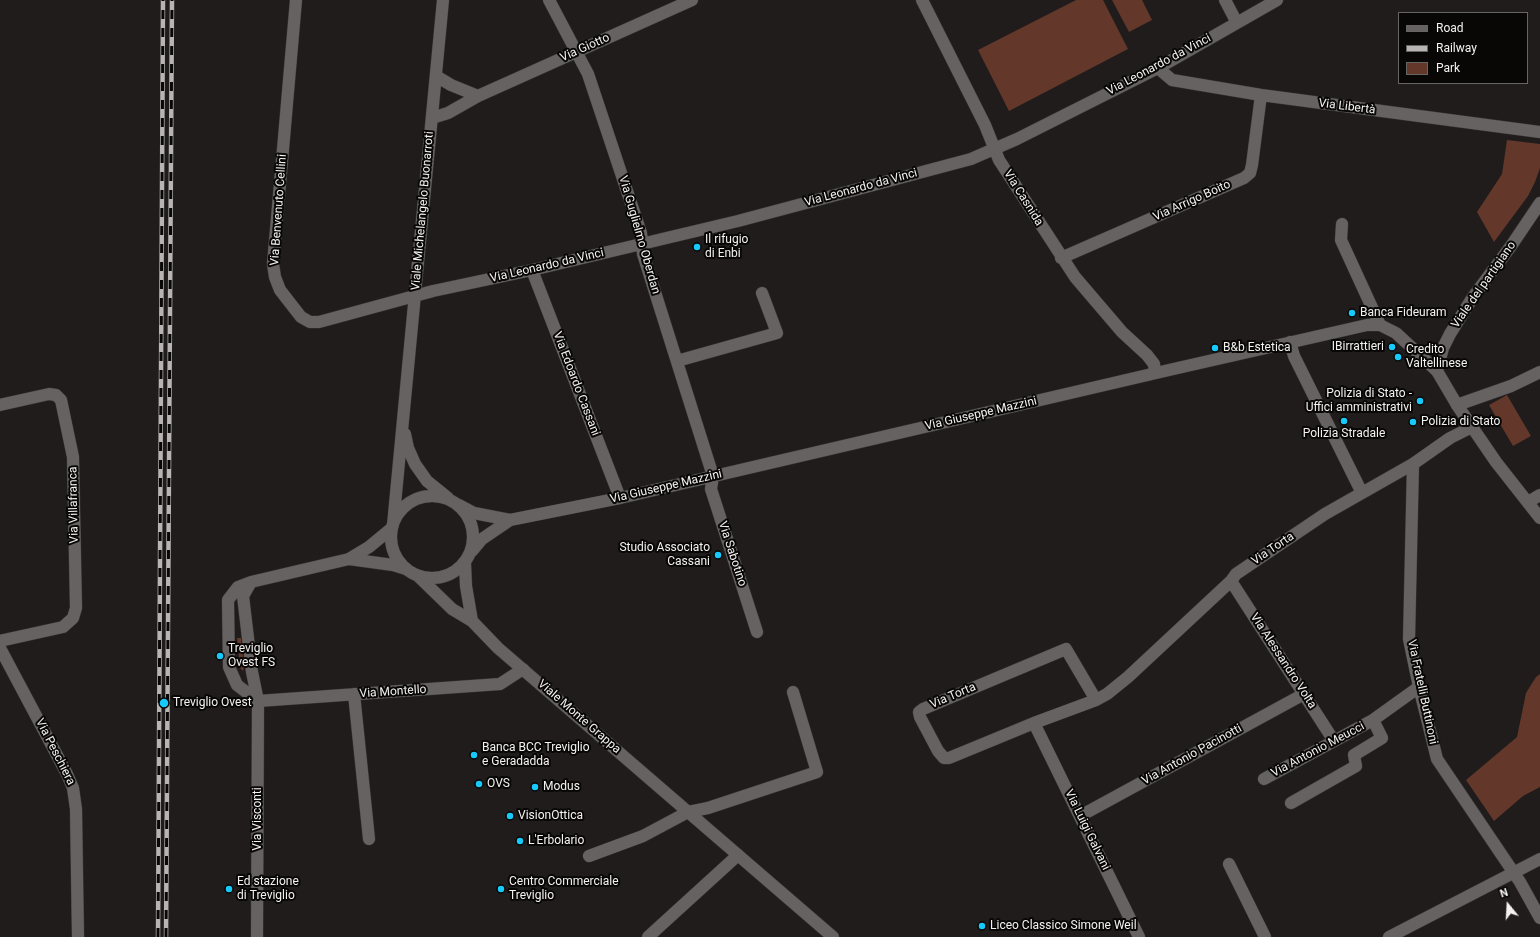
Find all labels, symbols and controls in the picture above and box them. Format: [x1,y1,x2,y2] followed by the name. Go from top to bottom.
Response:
[1398,12,1528,84] legend
[1436,21,1464,35] text: Road
[558,31,612,65] street label: Via Giotto
[1104,31,1214,99] street label: Via Leonardo da Vinci
[1436,41,1477,55] text: Railway
[1436,61,1460,75] text: Park
[1318,96,1376,118] street label: Via Libertà
[409,131,437,291] street label: Viale Michelangelo Buonarroti
[268,154,290,266] street label: Via Benvenuto Cellini
[803,166,919,210] street label: Via Leonardo da Vinci
[1000,167,1046,229] street label: Via Casnida
[615,174,663,296] street label: Via Guglielmo Oberdan
[1151,177,1233,225] street label: Via Arrigo Boito
[705,233,748,261] place label: Il rifugio di Enbi
[1449,239,1519,331] street label: Viale del partigiano
[692,242,702,252] marker: Il rifugio di Enbi
[489,246,605,286] street label: Via Leonardo da Vinci
[1360,306,1447,320] place label: Banca Fideuram
[1347,308,1357,318] marker: Banca Fideuram
[550,330,602,438] street label: Via Edoardo Cassani
[1332,340,1384,354] place label: IBirrattieri
[1223,341,1291,355] place label: B&b Estetica
[1387,342,1397,352] marker: IBirrattieri
[1210,343,1220,353] marker: B&b Estetica
[1406,343,1467,371] place label: Credito Valtellinese
[1393,352,1403,362] marker: Credito Valtellinese
[1306,387,1412,415] place label: Polizia di Stato - Uffici amministrativi
[924,394,1038,434] street label: Via Giuseppe Mazzini
[1415,396,1425,406] marker: Polizia di Stato - Uffici amministrativi
[1421,415,1500,429] place label: Polizia di Stato
[1339,416,1349,426] marker: Polizia Stradale
[1408,417,1418,427] marker: Polizia di Stato
[1303,427,1385,441] place label: Polizia Stradale
[66,466,82,544] street label: Via Villafranca
[609,467,723,507] street label: Via Giuseppe Mazzini
[715,520,749,588] street label: Via Sabotino
[1249,530,1297,568] street label: Via Torta
[619,541,710,569] place label: Studio Associato Cassani
[713,550,723,560] marker: Studio Associato Cassani
[1247,611,1319,711] street label: Via Alessandro Volta
[1404,638,1440,746] street label: Via Fratelli Buttinoni
[228,642,275,670] place label: Treviglio Ovest FS
[215,651,225,661] marker: Treviglio Ovest FS
[535,677,623,757] street label: Viale Monte Grappa
[928,680,978,712] street label: Via Torta
[359,682,427,702] street label: Via Montello
[173,696,252,710] place label: Treviglio Ovest
[158,697,170,709] marker: Treviglio Ovest
[32,716,78,788] street label: Via Peschiera
[1269,719,1367,781] street label: Via Antonio Meucci
[1140,722,1244,788] street label: Via Antonio Pacinotti
[482,741,590,769] place label: Banca BCC Treviglio e Geradadda
[469,750,479,760] marker: Banca BCC Treviglio e Geradadda
[487,777,510,791] place label: OVS
[474,779,484,789] marker: OVS
[543,780,580,794] place label: Modus
[530,782,540,792] marker: Modus
[251,787,265,851] street label: Via Visconti
[1061,787,1113,873] street label: Via Luigi Galvani
[518,809,583,823] place label: VisionOttica
[505,811,515,821] marker: VisionOttica
[528,834,584,848] place label: L'Erbolario
[515,836,525,846] marker: L'Erbolario
[237,875,299,903] place label: Ed stazione di Treviglio
[509,875,619,903] place label: Centro Commerciale Treviglio
[224,884,234,894] marker: Ed stazione di Treviglio
[496,884,506,894] marker: Centro Commerciale Treviglio
[1488,885,1528,925] north arrow
[1498,886,1510,900] text: N
[990,919,1137,933] place label: Liceo Classico Simone Weil
[977,921,987,931] marker: Liceo Classico Simone Weil

